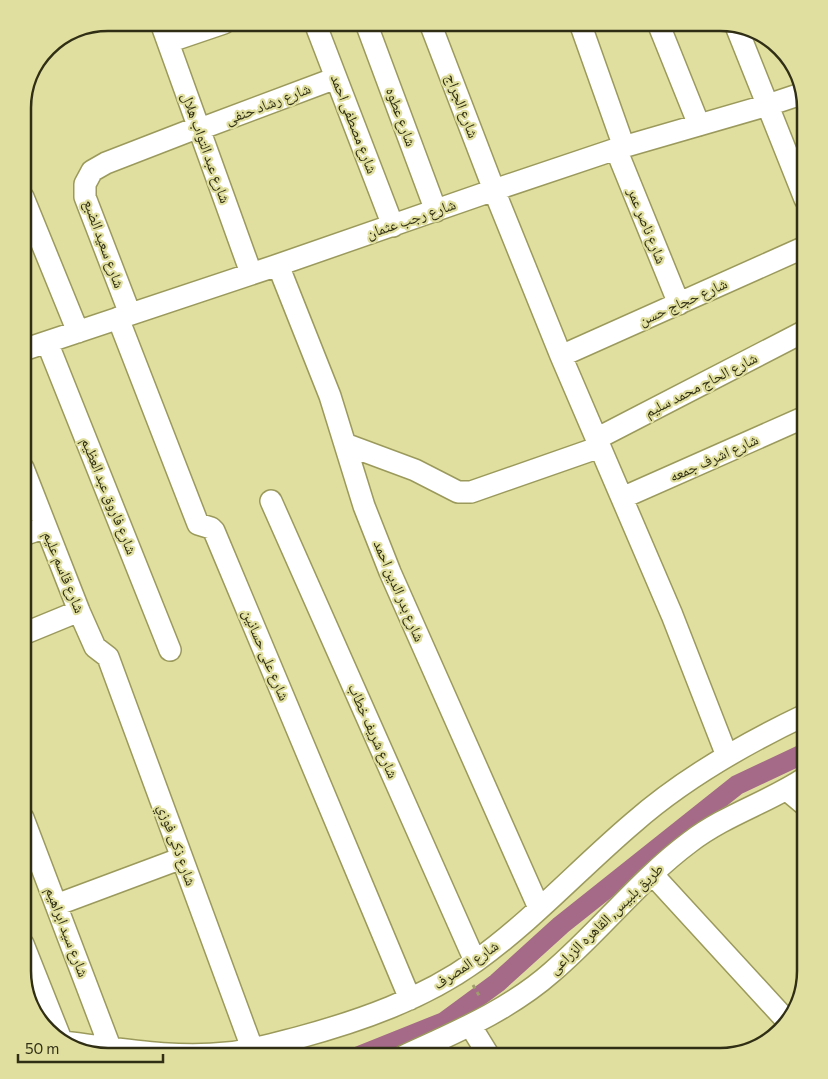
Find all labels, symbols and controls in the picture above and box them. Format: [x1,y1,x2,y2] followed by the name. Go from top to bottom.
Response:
[441,71,483,141] street label: شارع الجراج
[326,72,382,177] street label: شارع مصطفى احمد
[222,79,314,129] street label: شارع رشاد حنفى
[381,85,421,149] street label: شارع عطوه
[177,90,235,206] street label: شارع عبد التواب هلال
[622,184,671,267] street label: شارع ناصر عمر
[363,194,459,244] street label: شارع رجب عثمان
[79,197,129,291] street label: شارع سعيد الضبع
[635,273,731,331] street label: شارع حجاج حسن
[641,348,761,422] street label: شارع الحاج محمد سليم
[666,429,762,486] street label: شارع اشرف جمعه
[76,435,142,558] street label: شارع فاروق عبد العظيم
[38,528,90,616] street label: شارع قاسم عليم
[369,537,429,645] street label: شارع بدر الدين احمد
[238,606,294,704] street label: شارع على حسانين
[343,680,403,782] street label: شارع شريف خطاب
[151,801,201,889] street label: شارع ذكى فوزي
[544,859,668,979] street label: طريق بلبيس, القاهره الزراعى
[41,884,93,980] street label: شارع سيد ابراهيم
[429,936,503,994] street label: شارع المصرف
[18,1032,162,1064] scale bar
[25,1039,59,1057] text: 50 m

